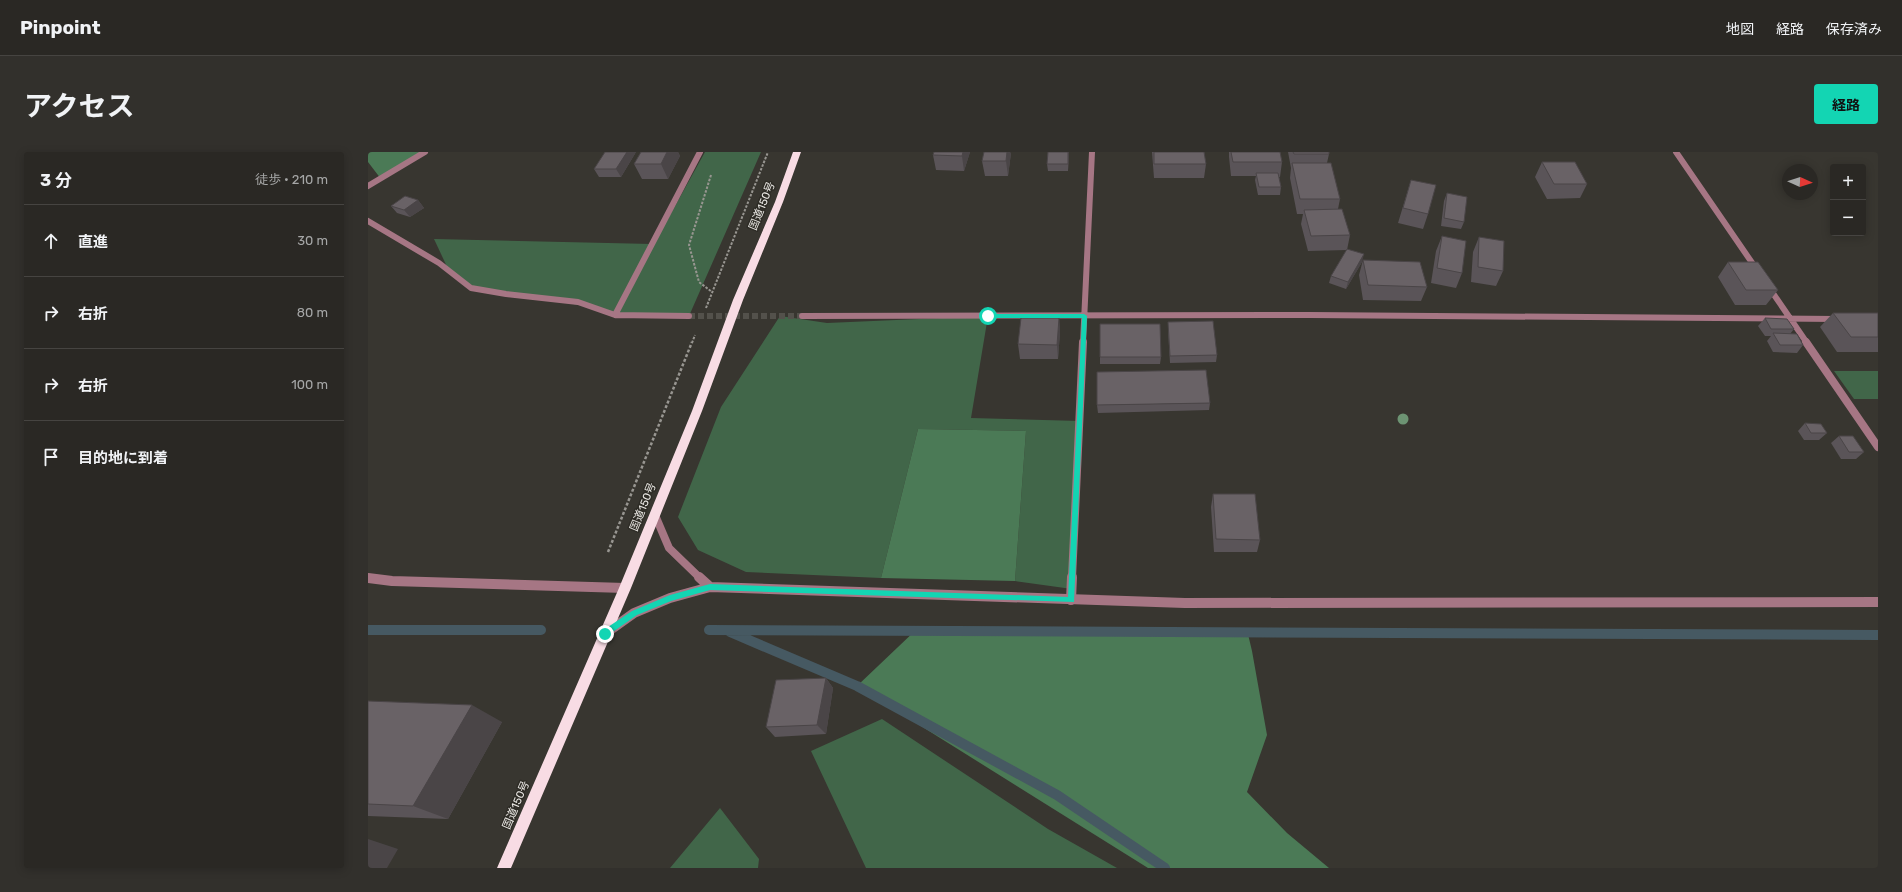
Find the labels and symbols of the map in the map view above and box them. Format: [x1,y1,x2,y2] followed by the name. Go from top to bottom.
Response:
[1782,164,1818,200] north arrow
[746,180,778,232] street label: 国道150号
[979,307,997,325] route start
[627,481,659,533] street label: 国道150号
[596,625,614,643] route end
[500,779,532,831] street label: 国道150号

